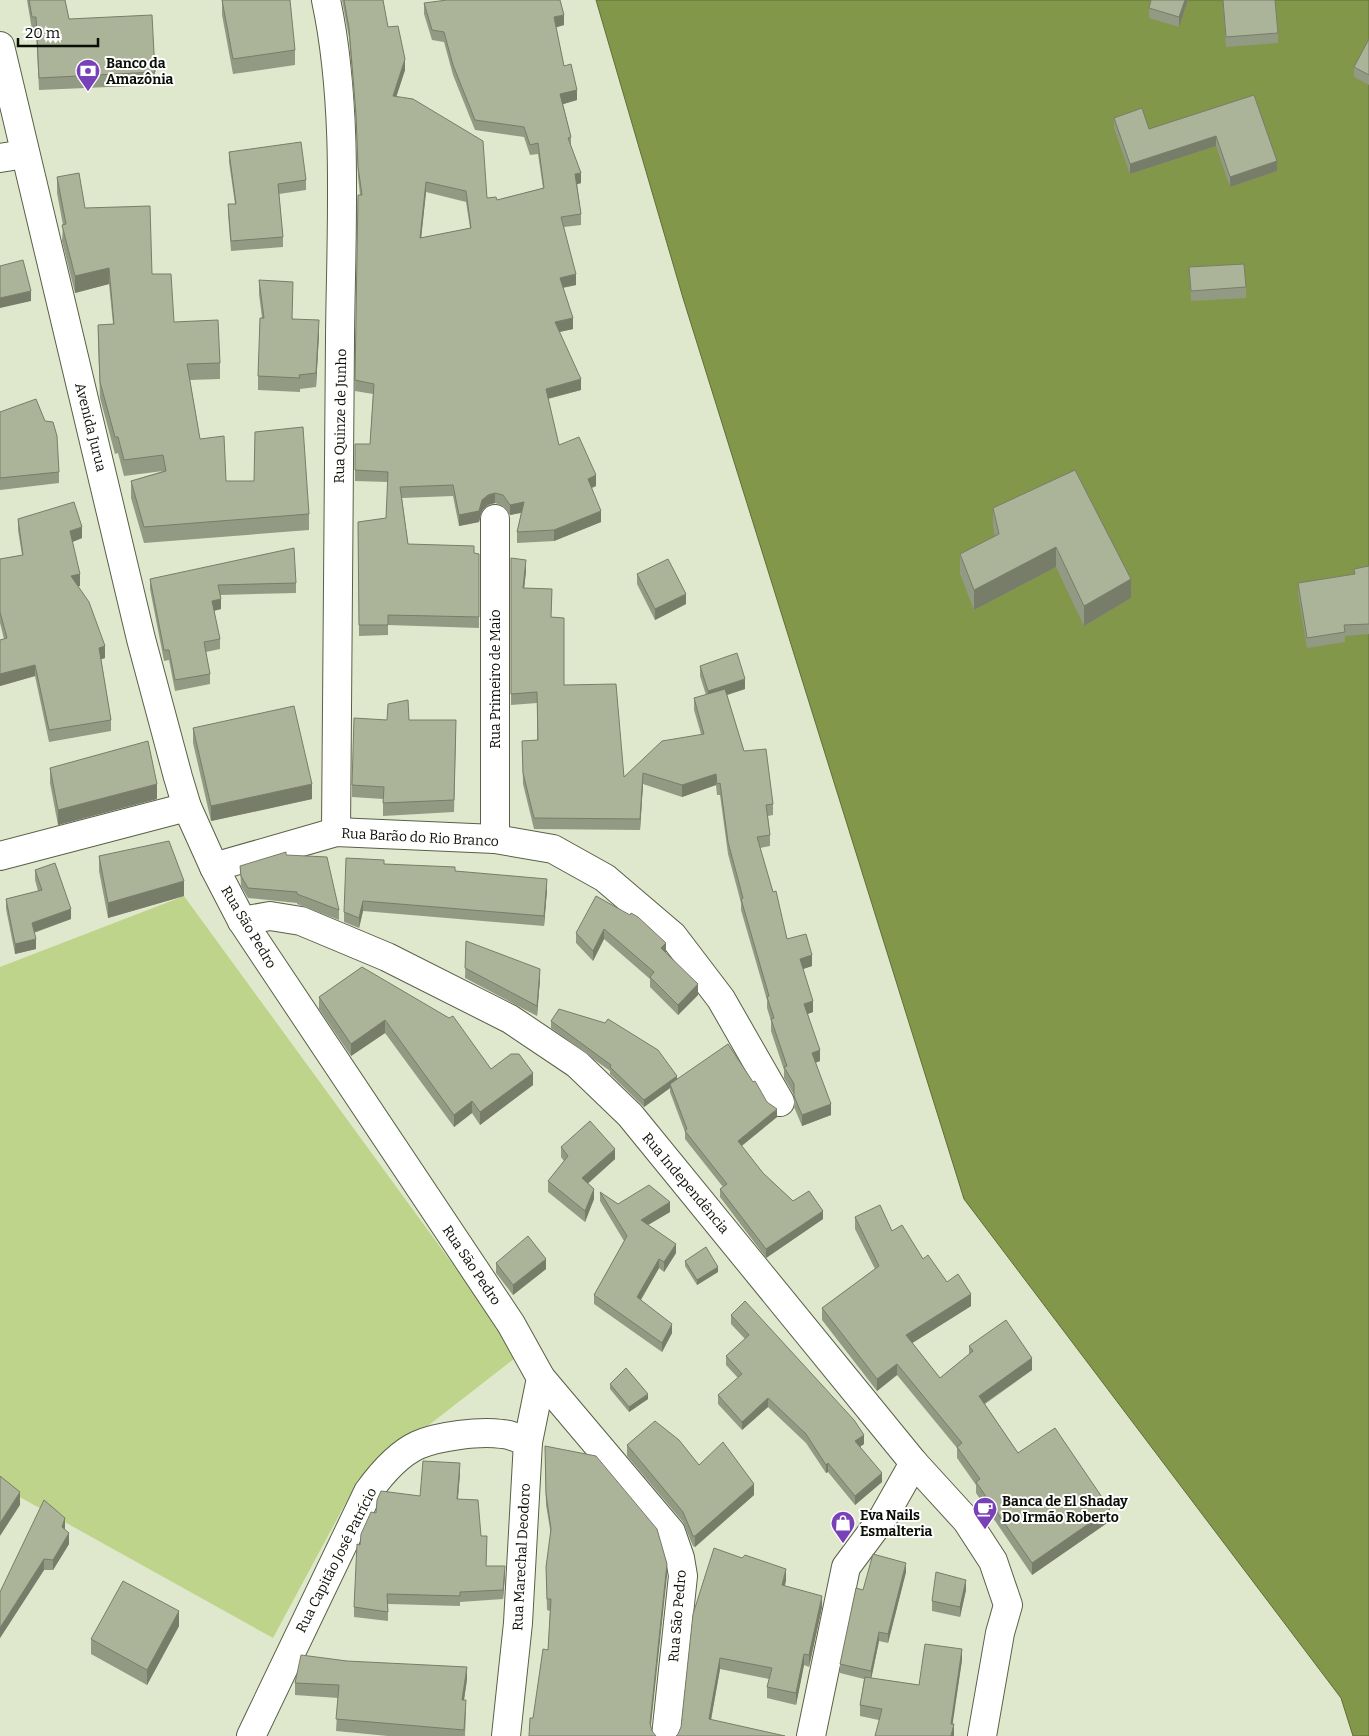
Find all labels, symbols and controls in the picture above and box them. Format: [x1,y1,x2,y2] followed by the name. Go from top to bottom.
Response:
[18,15,98,47] scale bar
[25,24,61,42] text: 20 m
[106,55,174,88] place label: Banco da Amazônia
[75,58,101,92] bank icon: Banco da Amazônia
[331,348,350,484] street label: Rua Quinze de Junho
[71,381,110,474] street label: Avenida Jurua
[487,609,504,749] street label: Rua Primeiro de Maio
[341,825,499,850] street label: Rua Barão do Rio Branco
[217,883,280,971] street label: Rua São Pedro
[639,1130,733,1237] street label: Rua Independência
[439,1222,505,1308] street label: Rua São Pedro
[509,1483,534,1631] street label: Rua Marechal Deodoro
[292,1485,380,1635] street label: Rua Capitão José Patrício
[1002,1493,1128,1526] place label: Banca de El Shaday Do Irmão Roberto
[972,1496,998,1530] cafe icon: Banca de El Shaday Do Irmão Roberto
[860,1507,933,1540] place label: Eva Nails Esmalteria
[830,1510,856,1544] shop icon: Eva Nails Esmalteria
[665,1569,690,1663] street label: Rua São Pedro

